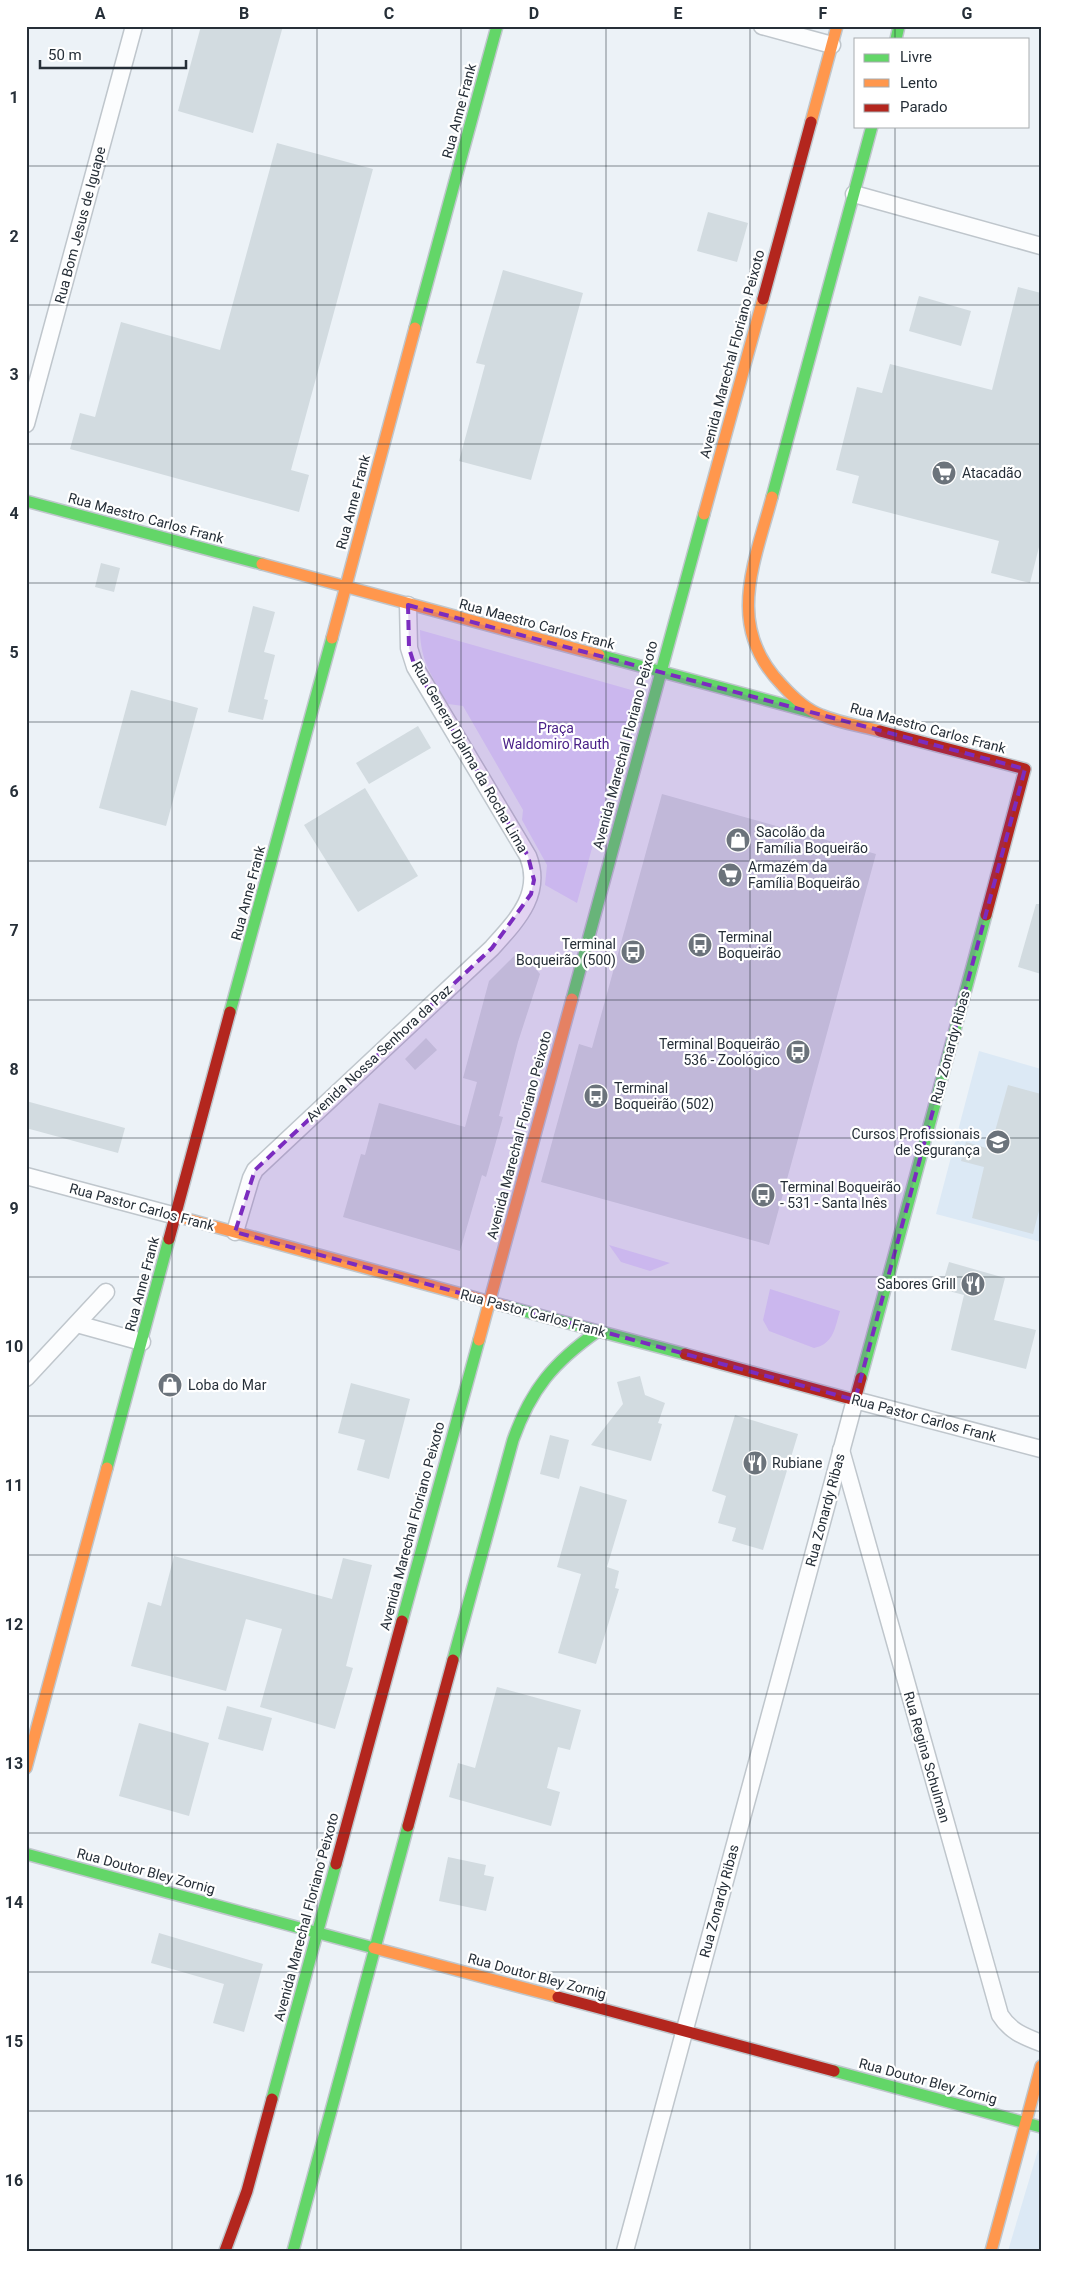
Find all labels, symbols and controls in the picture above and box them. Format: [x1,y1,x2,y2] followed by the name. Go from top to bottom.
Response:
[95,4,106,23] text: A
[239,4,249,23] text: B
[384,4,394,23] text: C
[529,4,539,23] text: D
[674,4,683,23] text: E
[819,4,828,23] text: F
[962,4,973,23] text: G
[40,38,186,70] scale bar
[854,38,1030,128] legend
[48,46,82,64] text: 50 m
[900,48,932,66] text: Livre
[439,61,480,160] street label: Rua Anne Frank
[900,74,938,92] text: Lento
[9,88,19,107] text: 1
[900,98,948,116] text: Parado
[51,145,109,305] street label: Rua Bom Jesus de Iguape
[9,227,19,246] text: 2
[696,248,768,460] street label: Avenida Marechal Floriano Peixoto
[9,365,19,384] text: 3
[333,452,374,551] street label: Rua Anne Frank
[931,460,957,486] supermarket icon: Atacadão
[962,465,1022,481] place label: Atacadão
[66,489,227,547] street label: Rua Maestro Carlos Frank
[9,504,19,523] text: 4
[457,595,618,653] street label: Rua Maestro Carlos Frank
[589,639,661,851] street label: Avenida Marechal Floriano Peixoto
[9,643,19,662] text: 5
[409,659,531,855] street label: Rua General Djalma da Rocha Lima
[848,699,1009,757] street label: Rua Maestro Carlos Frank
[502,720,610,752] park label: Praça Waldomiro Rauth
[9,782,19,801] text: 6
[756,824,868,856] place label: Sacolão da Família Boqueirão
[725,827,751,853] shop icon: Sacolão da Família Boqueirão
[228,843,269,942] street label: Rua Anne Frank
[748,859,860,891] place label: Armazém da Família Boqueirão
[717,862,743,888] supermarket icon: Armazém da Família Boqueirão
[9,921,19,940] text: 7
[718,929,781,961] place label: Terminal Boqueirão
[687,932,713,958] bus stop icon: Terminal Boqueirão
[516,936,616,969] place label: Terminal Boqueirão (500)
[620,939,646,965] bus stop icon: Terminal Boqueirão (500)
[303,981,455,1125] street label: Avenida Nossa Senhora da Paz
[927,989,973,1105] street label: Rua Zonardy Ribas
[483,1029,555,1241] street label: Avenida Marechal Floriano Peixoto
[659,1036,780,1068] place label: Terminal Boqueirão 536 - Zoológico
[785,1039,811,1065] bus stop icon: Terminal Boqueirão 536 - Zoológico
[9,1060,19,1079] text: 8
[614,1080,714,1113] place label: Terminal Boqueirão (502)
[583,1083,609,1109] bus stop icon: Terminal Boqueirão (502)
[852,1126,980,1158] place label: Cursos Profissionais de Segurança
[985,1129,1011,1155] school or university icon: Cursos Profissionais de Segurança
[780,1179,901,1211] place label: Terminal Boqueirão - 531 - Santa Inês
[68,1180,217,1234] street label: Rua Pastor Carlos Frank
[750,1182,776,1208] bus stop icon: Terminal Boqueirão - 531 - Santa Inês
[9,1199,19,1218] text: 9
[122,1234,163,1333] street label: Rua Anne Frank
[960,1271,986,1297] restaurant icon: Sabores Grill
[877,1276,956,1292] place label: Sabores Grill
[459,1286,608,1340] street label: Rua Pastor Carlos Frank
[5,1337,23,1356] text: 10
[157,1372,183,1398] shop icon: Loba do Mar
[188,1377,267,1393] place label: Loba do Mar
[850,1391,999,1445] street label: Rua Pastor Carlos Frank
[376,1420,448,1632] street label: Avenida Marechal Floriano Peixoto
[742,1450,768,1476] restaurant icon: Rubiane
[802,1452,848,1568] street label: Rua Zonardy Ribas
[772,1455,822,1471] place label: Rubiane
[5,1476,23,1495] text: 11
[5,1615,23,1634] text: 12
[901,1690,953,1824] street label: Rua Regina Schulman
[5,1754,23,1773] text: 13
[270,1811,342,2023] street label: Avenida Marechal Floriano Peixoto
[696,1843,742,1959] street label: Rua Zonardy Ribas
[75,1845,217,1897] street label: Rua Doutor Bley Zornig
[5,1893,23,1912] text: 14
[466,1950,608,2002] street label: Rua Doutor Bley Zornig
[5,2032,23,2051] text: 15
[857,2055,999,2107] street label: Rua Doutor Bley Zornig
[5,2171,23,2190] text: 16

